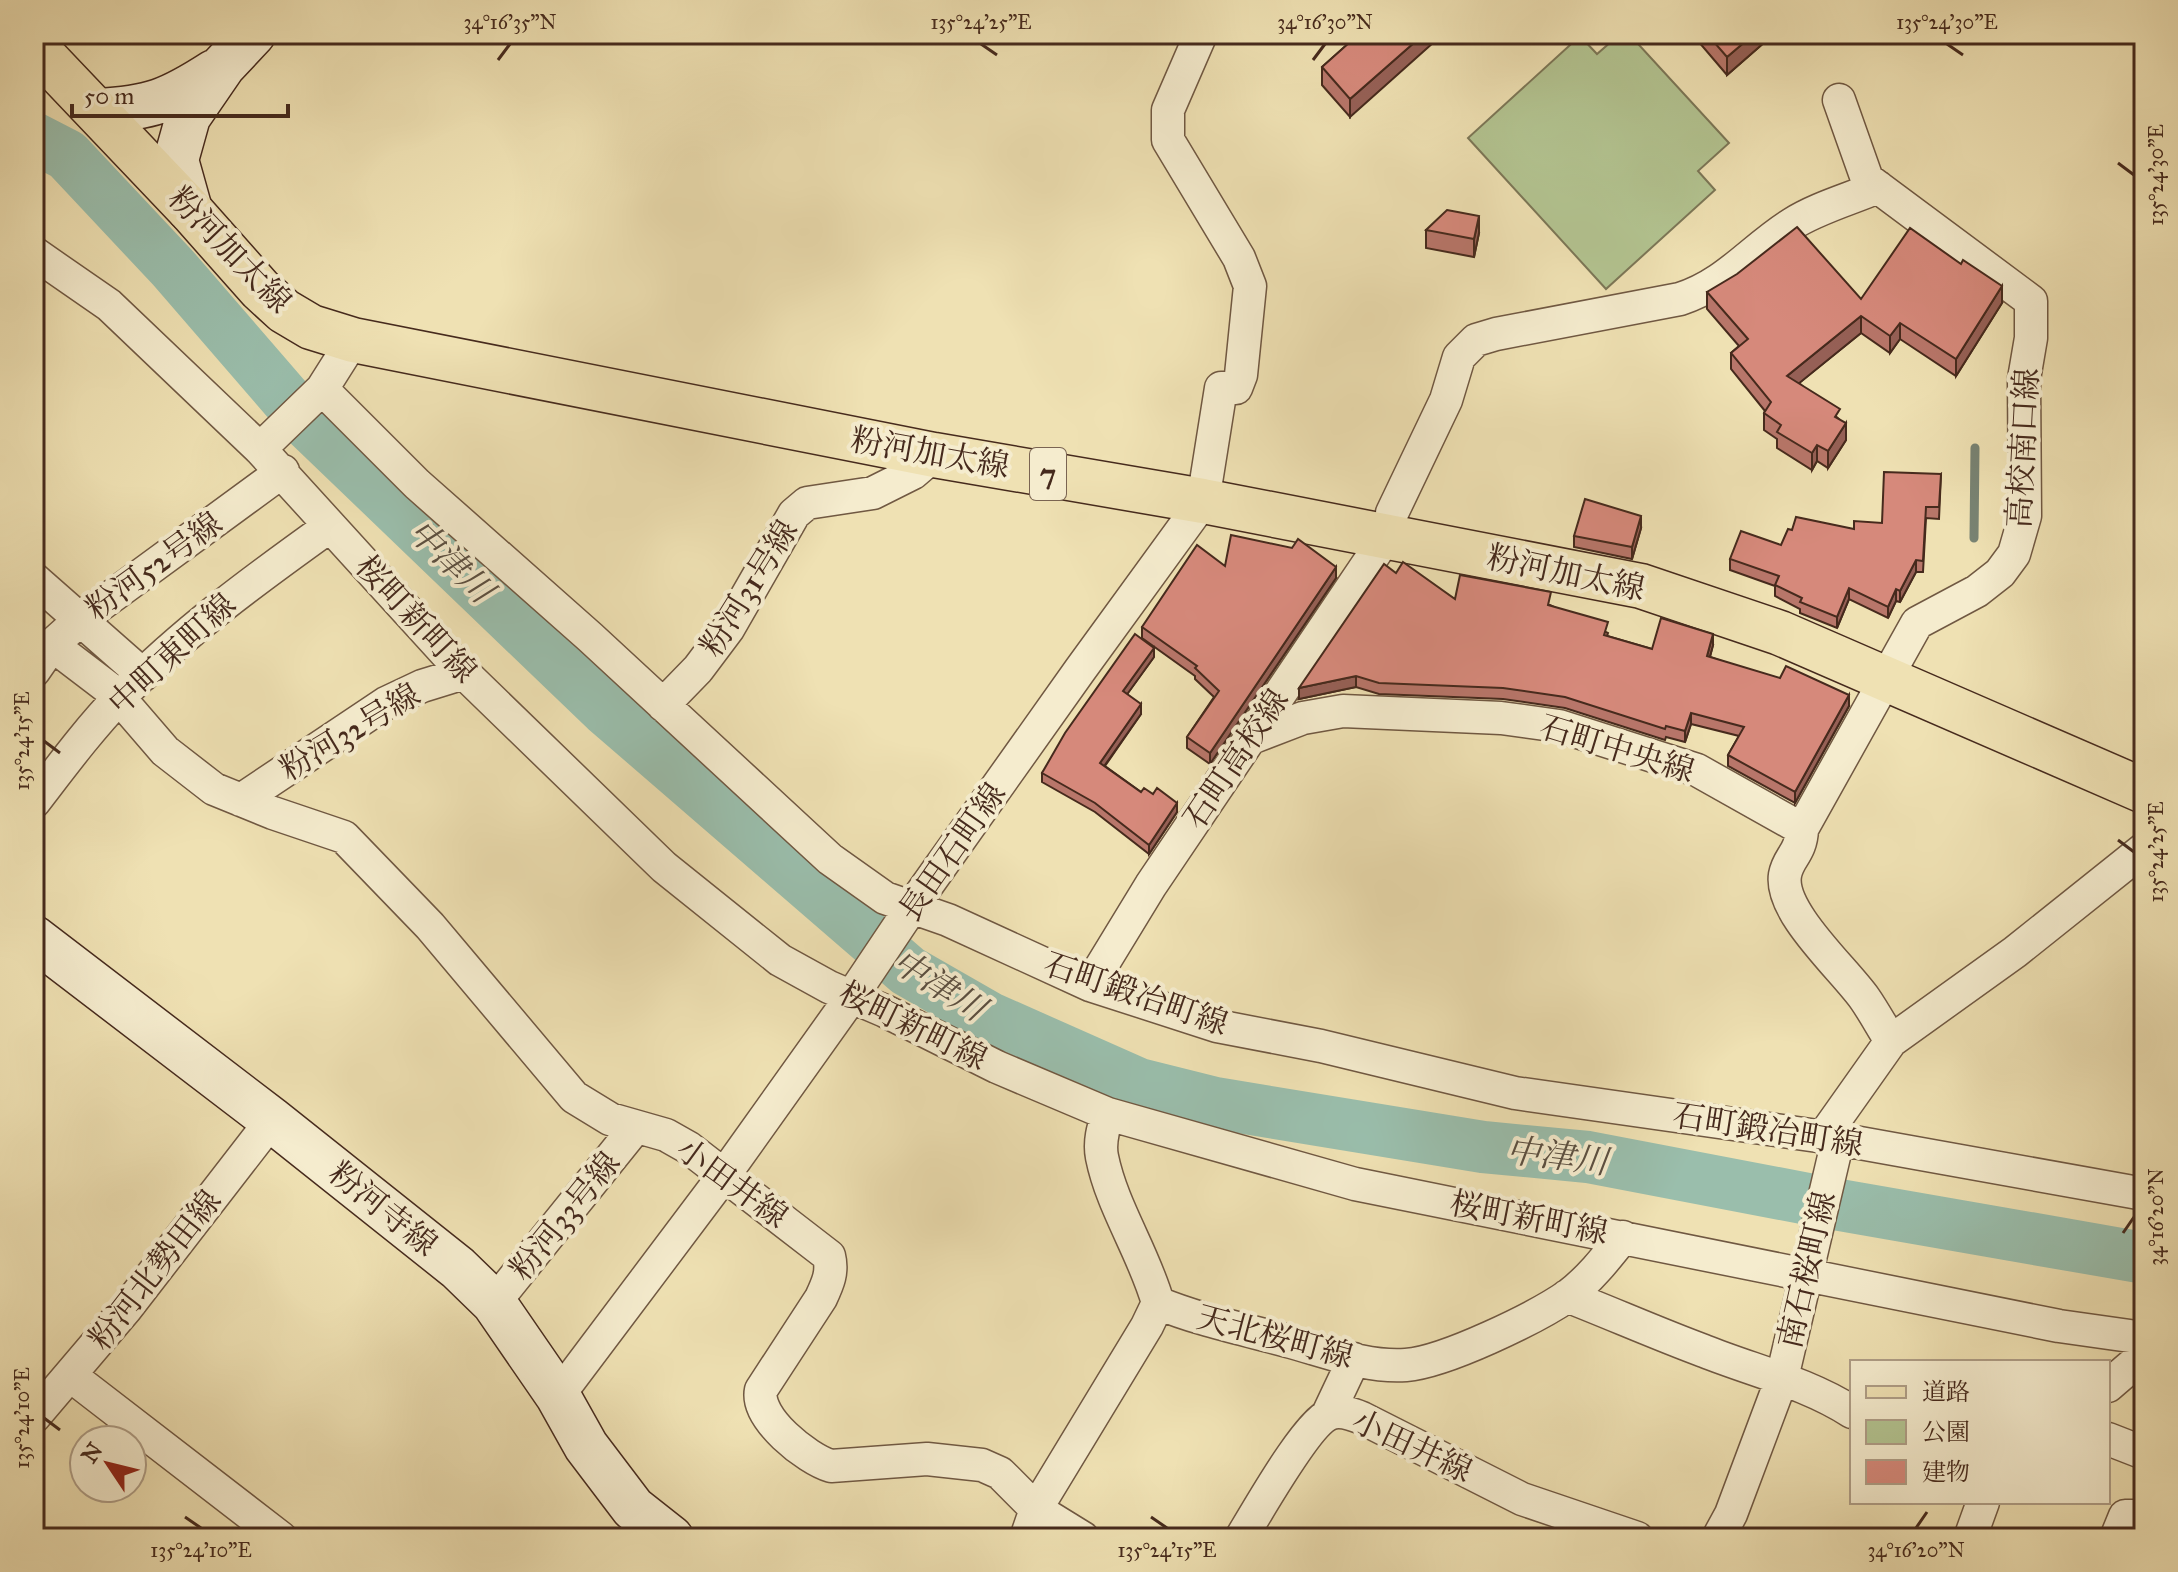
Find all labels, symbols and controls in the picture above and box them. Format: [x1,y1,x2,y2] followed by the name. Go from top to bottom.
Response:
[463,10,557,34] text: 34°16'35"N
[930,10,1032,34] text: 135°24'25"E
[1277,10,1373,34] text: 34°16'30"N
[1896,10,1998,34] text: 135°24'30"E
[72,68,288,118] scale bar
[84,81,134,111] text: 50 m
[2144,124,2168,226] text: 135°24'30"E
[160,179,300,321] street label: 粉河加太線
[1999,367,2047,529] street label: 高校南口線
[848,420,1012,486] street label: 粉河加太線
[1030,448,1066,500] road number: 7
[78,504,230,628] street label: 粉河52号線
[400,511,505,614] water label: 中津川
[692,513,806,663] street label: 粉河31号線
[1484,537,1648,609] street label: 粉河加太線
[347,547,485,691] street label: 桜町新町線
[100,585,244,723] street label: 中町東町線
[273,675,427,789] street label: 粉河32号線
[1175,682,1297,836] street label: 石町高校線
[10,691,34,791] text: 135°24'15"E
[1535,707,1699,791] street label: 石町中央線
[890,775,1014,929] street label: 長田石町線
[2144,801,2168,903] text: 135°24'25"E
[885,941,997,1032] water label: 中津川
[1039,944,1233,1044] street label: 石町鍛冶町線
[833,973,993,1079] street label: 桜町新町線
[1670,1096,1866,1164] street label: 石町鍛冶町線
[1504,1129,1614,1183] water label: 中津川
[669,1130,795,1236] street label: 小田井線
[502,1144,628,1288] street label: 粉河33号線
[321,1154,445,1264] street label: 粉河寺線
[2144,1168,2168,1266] text: 34°16'20"N
[81,1182,229,1358] street label: 粉河北勢田線
[1447,1184,1611,1252] street label: 桜町新町線
[1770,1188,1844,1352] street label: 南石桜町線
[1193,1297,1357,1377] street label: 天北桜町線
[1850,1360,2110,1504] legend
[10,1367,34,1469] text: 135°24'10"E
[1922,1377,1970,1407] text: 道路
[1346,1401,1478,1491] street label: 小田井線
[1922,1417,1970,1447] text: 公園
[68,1424,148,1504] north arrow
[76,1437,109,1468] text: N
[1922,1457,1970,1487] text: 建物
[150,1538,252,1562] text: 135°24'10"E
[1117,1538,1217,1562] text: 135°24'15"E
[1867,1538,1965,1562] text: 34°16'20"N

